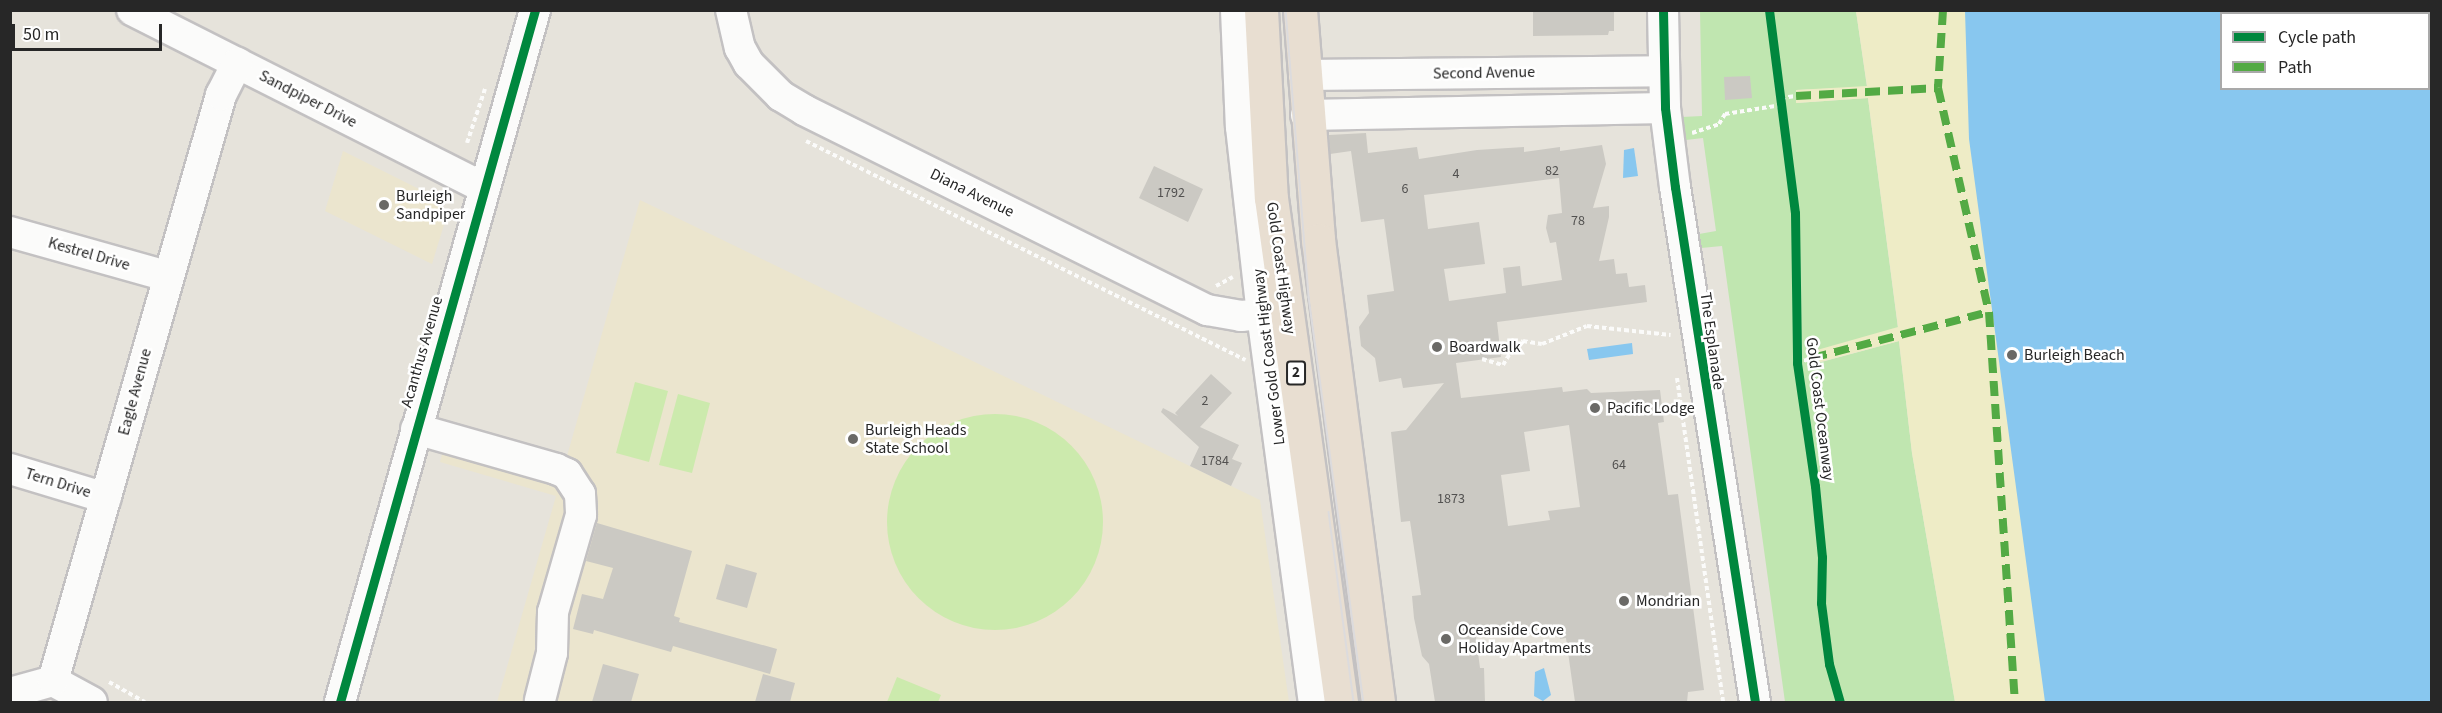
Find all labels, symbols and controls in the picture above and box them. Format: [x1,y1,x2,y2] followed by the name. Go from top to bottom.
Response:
[15,12,165,50] scale bar
[2220,12,2430,90] legend
[23,22,59,47] text: 50 m
[2278,25,2356,50] text: Cycle path
[2278,55,2312,80] text: Path
[1433,63,1535,83] street label: Second Avenue
[256,66,360,132] street label: Sandpiper Drive
[1545,163,1559,179] house number: 82
[927,164,1017,222] street label: Diana Avenue
[1453,166,1459,182] house number: 4
[1402,181,1408,197] house number: 6
[1157,185,1185,201] house number: 1792
[396,186,465,224] place label: Burleigh Sandpiper
[377,198,391,212] marker: Burleigh Sandpiper
[1262,201,1300,335] street label: Gold Coast Highway
[1571,213,1585,229] house number: 78
[46,233,132,275] street label: Kestrel Drive
[1249,268,1289,446] street label: Lower Gold Coast Highway
[1696,291,1728,391] street label: The Esplanade
[397,294,447,410] street label: Acanthus Avenue
[1802,336,1838,482] street label: Gold Coast Oceanway
[1449,337,1521,357] place label: Boardwalk
[1430,340,1444,354] marker: Boardwalk
[2024,345,2125,365] place label: Burleigh Beach
[114,346,156,438] street label: Eagle Avenue
[2005,348,2019,362] marker: Burleigh Beach
[1286,361,1306,385] road number: 2
[1202,393,1208,409] house number: 2
[1607,398,1695,418] place label: Pacific Lodge
[1588,401,1602,415] marker: Pacific Lodge
[865,420,966,458] place label: Burleigh Heads State School
[846,432,860,446] marker: Burleigh Heads State School
[1201,453,1229,469] house number: 1784
[1612,457,1626,473] house number: 64
[23,464,93,502] street label: Tern Drive
[1437,491,1465,507] house number: 1873
[1636,591,1700,611] place label: Mondrian
[1617,594,1631,608] marker: Mondrian
[1458,620,1591,658] place label: Oceanside Cove Holiday Apartments
[1439,632,1453,646] marker: Oceanside Cove Holiday Apartments

